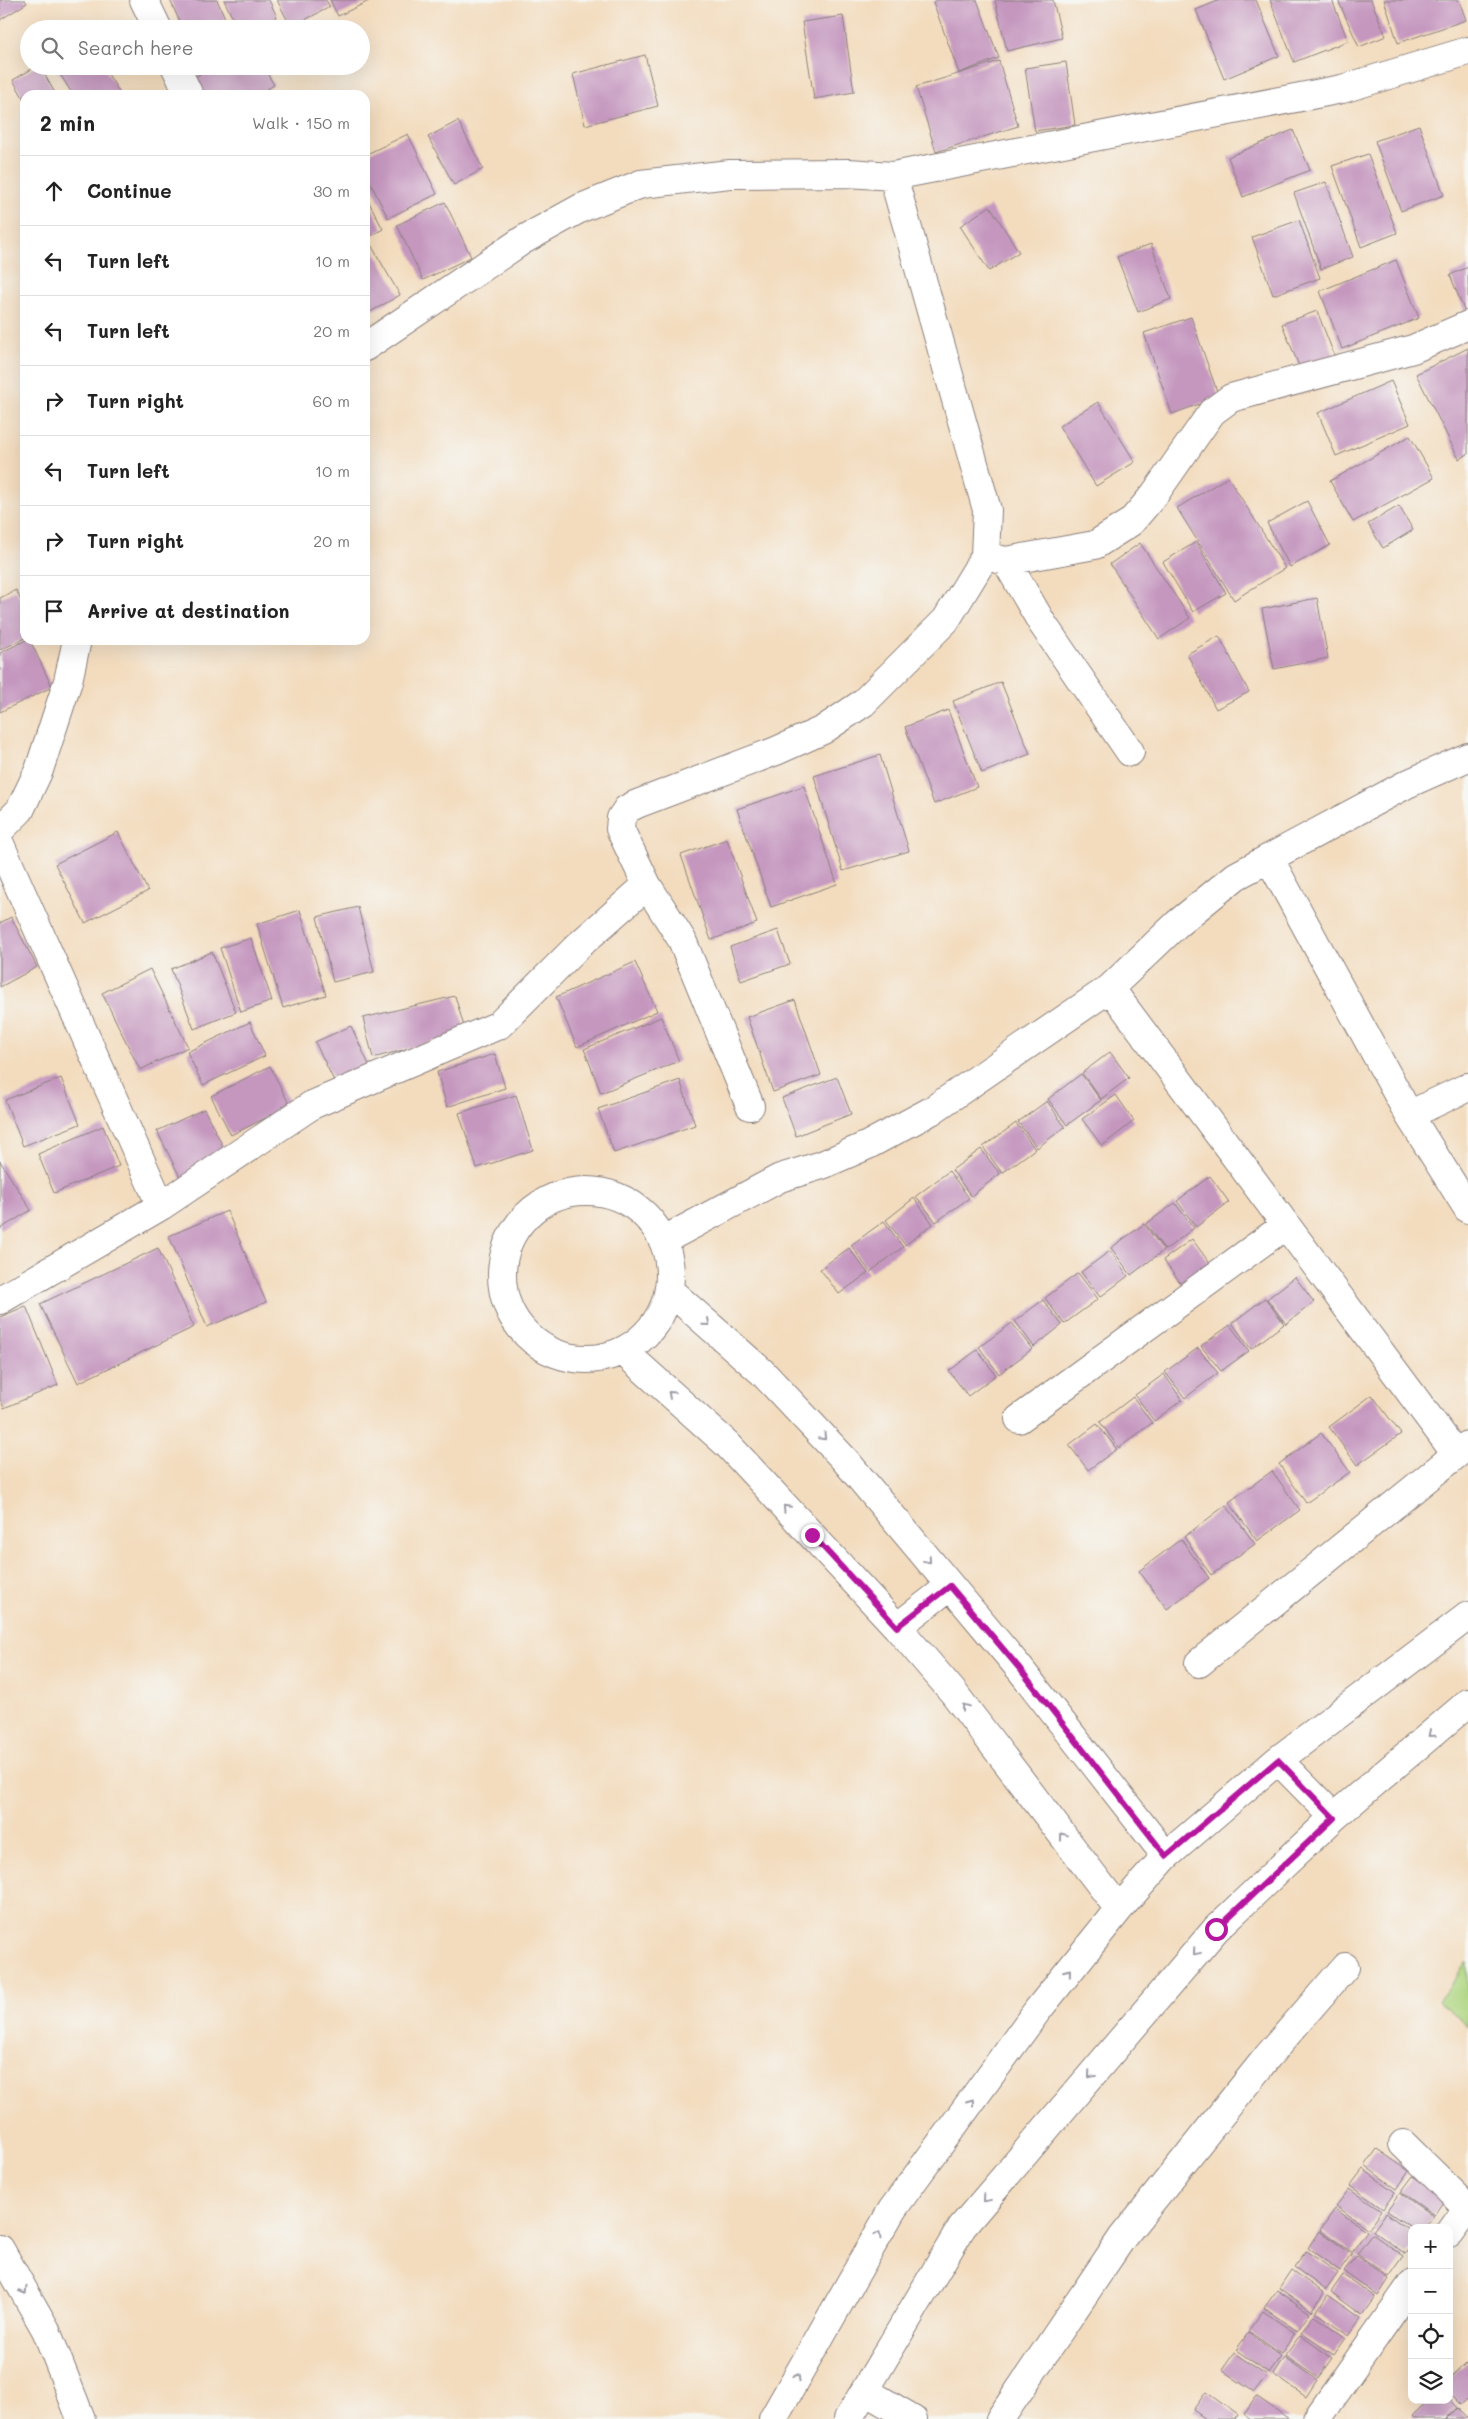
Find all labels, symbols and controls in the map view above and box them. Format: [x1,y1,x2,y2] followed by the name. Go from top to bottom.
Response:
[20,20,370,75] search box
[38,34,66,62] icon: search
[78,35,194,60] text: Search here
[40,109,95,136] text: 2 min
[252,112,350,133] text: Walk · 150 m
[40,177,68,205] icon: ahead
[87,178,172,203] text: Continue
[313,180,350,201] text: 30 m
[40,247,68,275] icon: left
[87,248,170,273] text: Turn left
[315,250,350,271] text: 10 m
[40,317,68,345] icon: left
[87,318,170,343] text: Turn left
[313,320,350,341] text: 20 m
[40,387,68,415] icon: right
[87,388,184,413] text: Turn right
[313,390,350,411] text: 60 m
[40,457,68,485] icon: left
[87,458,170,483] text: Turn left
[315,460,350,481] text: 10 m
[40,527,68,555] icon: right
[87,528,184,553] text: Turn right
[313,530,350,551] text: 20 m
[40,597,68,625] icon: arrive
[87,598,290,623] text: Arrive at destination
[701,1318,710,1327] one-way arrow
[667,1391,676,1400] one-way arrow
[817,1431,826,1440] one-way arrow
[783,1504,792,1513] one-way arrow
[801,1524,824,1547] route end
[923,1554,931,1563] one-way arrow
[962,1703,971,1713] one-way arrow
[1428,1729,1437,1737] one-way arrow
[1061,1833,1069,1842] one-way arrow
[1205,1918,1228,1941] route start
[1193,1946,1202,1955] one-way arrow
[1063,1969,1072,1978] one-way arrow
[1088,2070,1097,2079] one-way arrow
[965,2098,974,2108] one-way arrow
[983,2194,992,2203] one-way arrow
[1408,2224,1453,2404] map controls
[1408,2224,1453,2269] button: +
[871,2232,881,2241] one-way arrow
[1408,2269,1453,2314] button: −
[17,2286,27,2295] one-way arrow
[1408,2314,1453,2359] button: locate
[1408,2359,1453,2404] button: layers
[791,2373,801,2382] one-way arrow

